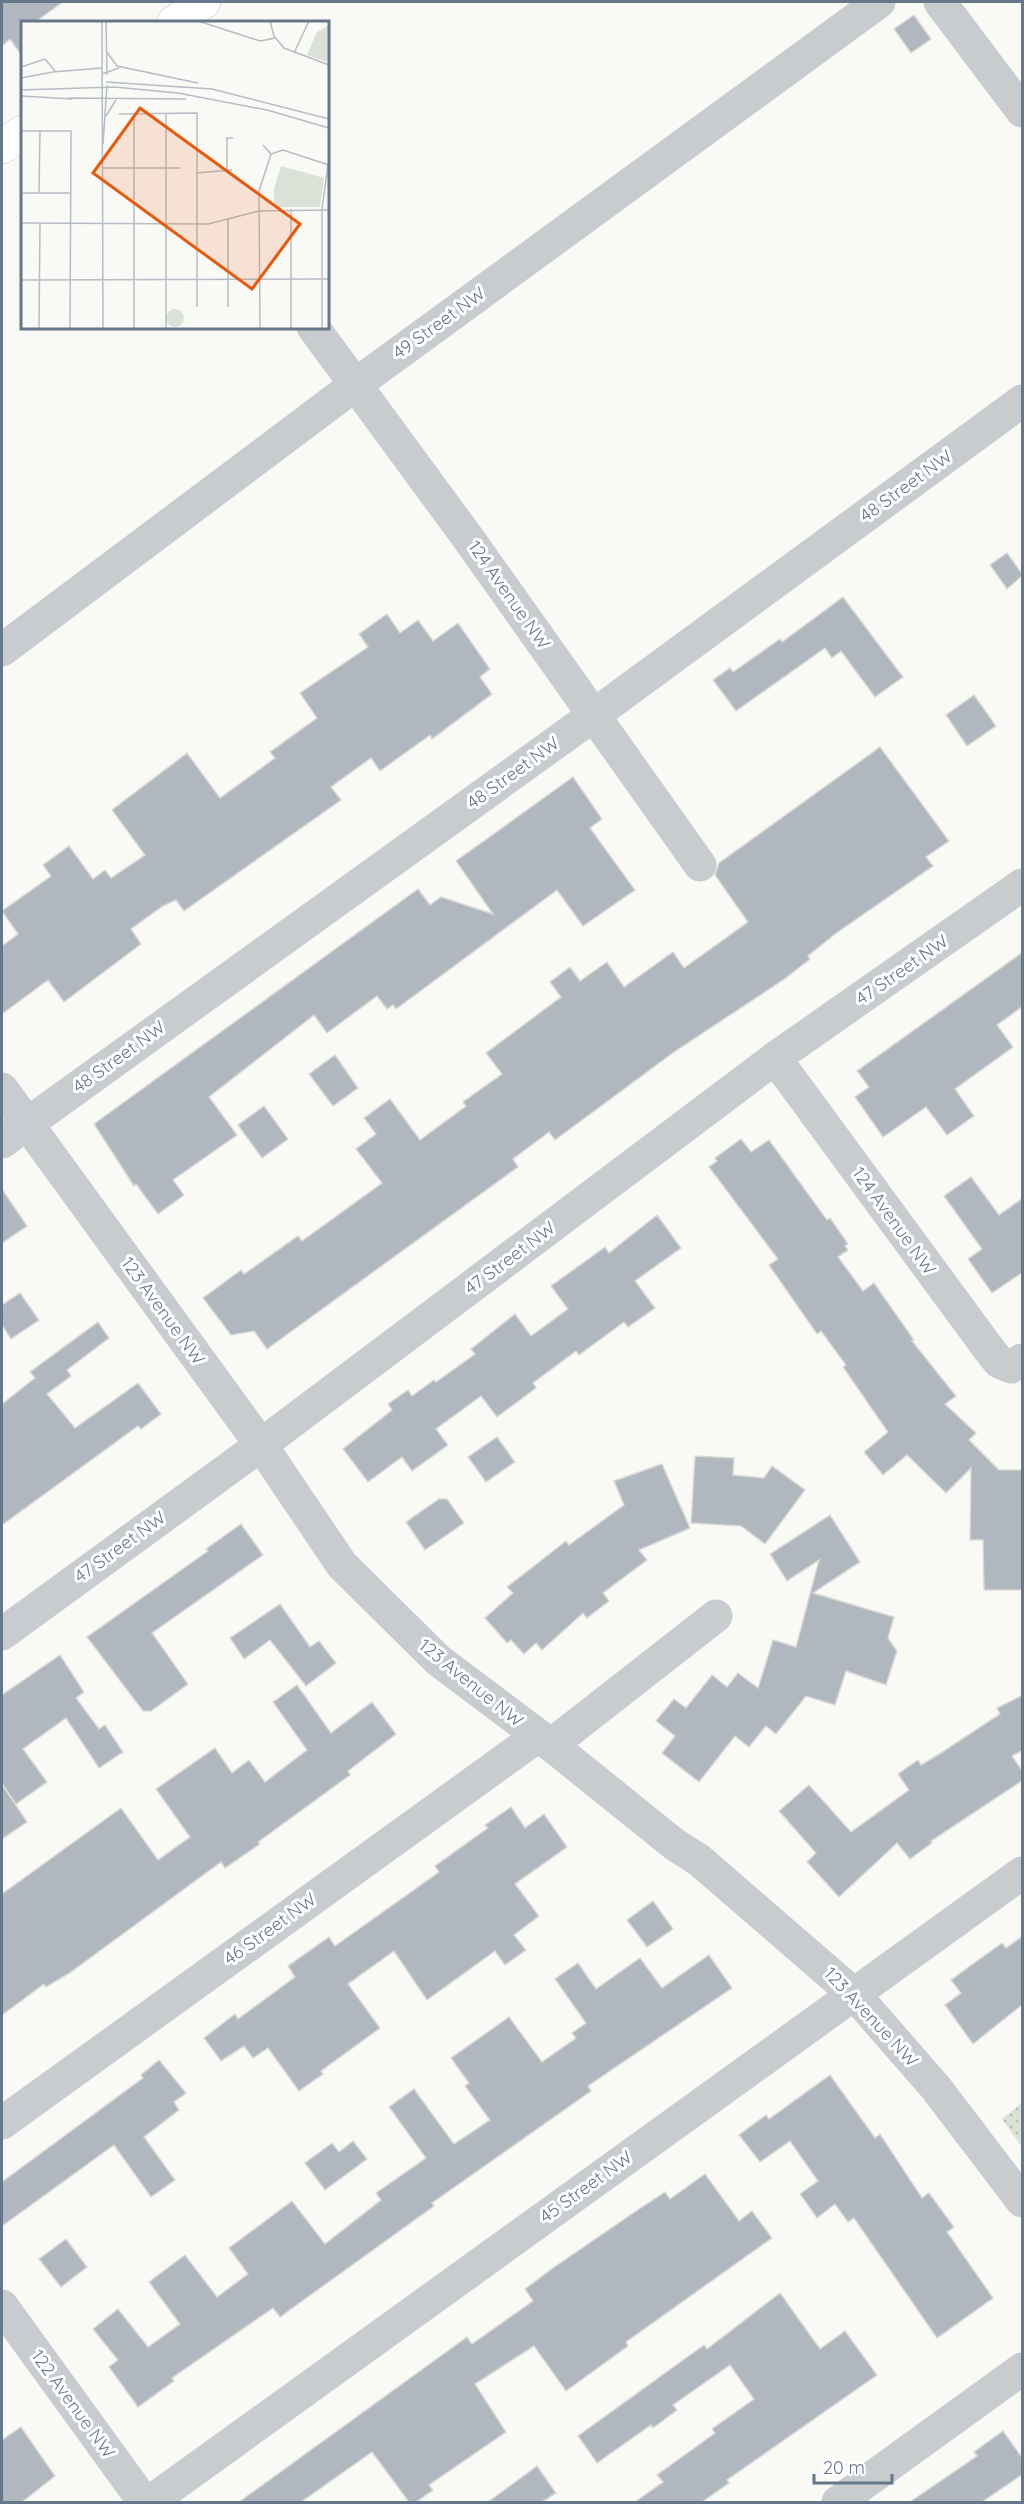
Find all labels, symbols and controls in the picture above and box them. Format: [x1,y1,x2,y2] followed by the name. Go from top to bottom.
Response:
[21,21,328,328] inset map
[388,281,489,364] street label: 49 Street NW
[855,444,956,527] street label: 48 Street NW
[463,536,555,654] street label: 124 Avenue NW
[462,731,563,814] street label: 48 Street NW
[851,929,952,1010] street label: 47 Street NW
[68,1015,169,1098] street label: 48 Street NW
[848,1162,941,1279] street label: 124 Avenue NW
[460,1216,560,1299] street label: 47 Street NW
[116,1252,210,1369] street label: 123 Avenue NW
[69,1506,170,1588] street label: 47 Street NW
[414,1633,528,1732] street label: 123 Avenue NW
[219,1887,320,1970] street label: 46 Street NW
[819,1962,923,2071] street label: 123 Avenue NW
[535,2145,637,2228] street label: 45 Street NW
[26,2345,120,2462] street label: 122 Avenue NW
[814,2447,892,2485] scale bar
[823,2456,865,2479] text: 20 m

